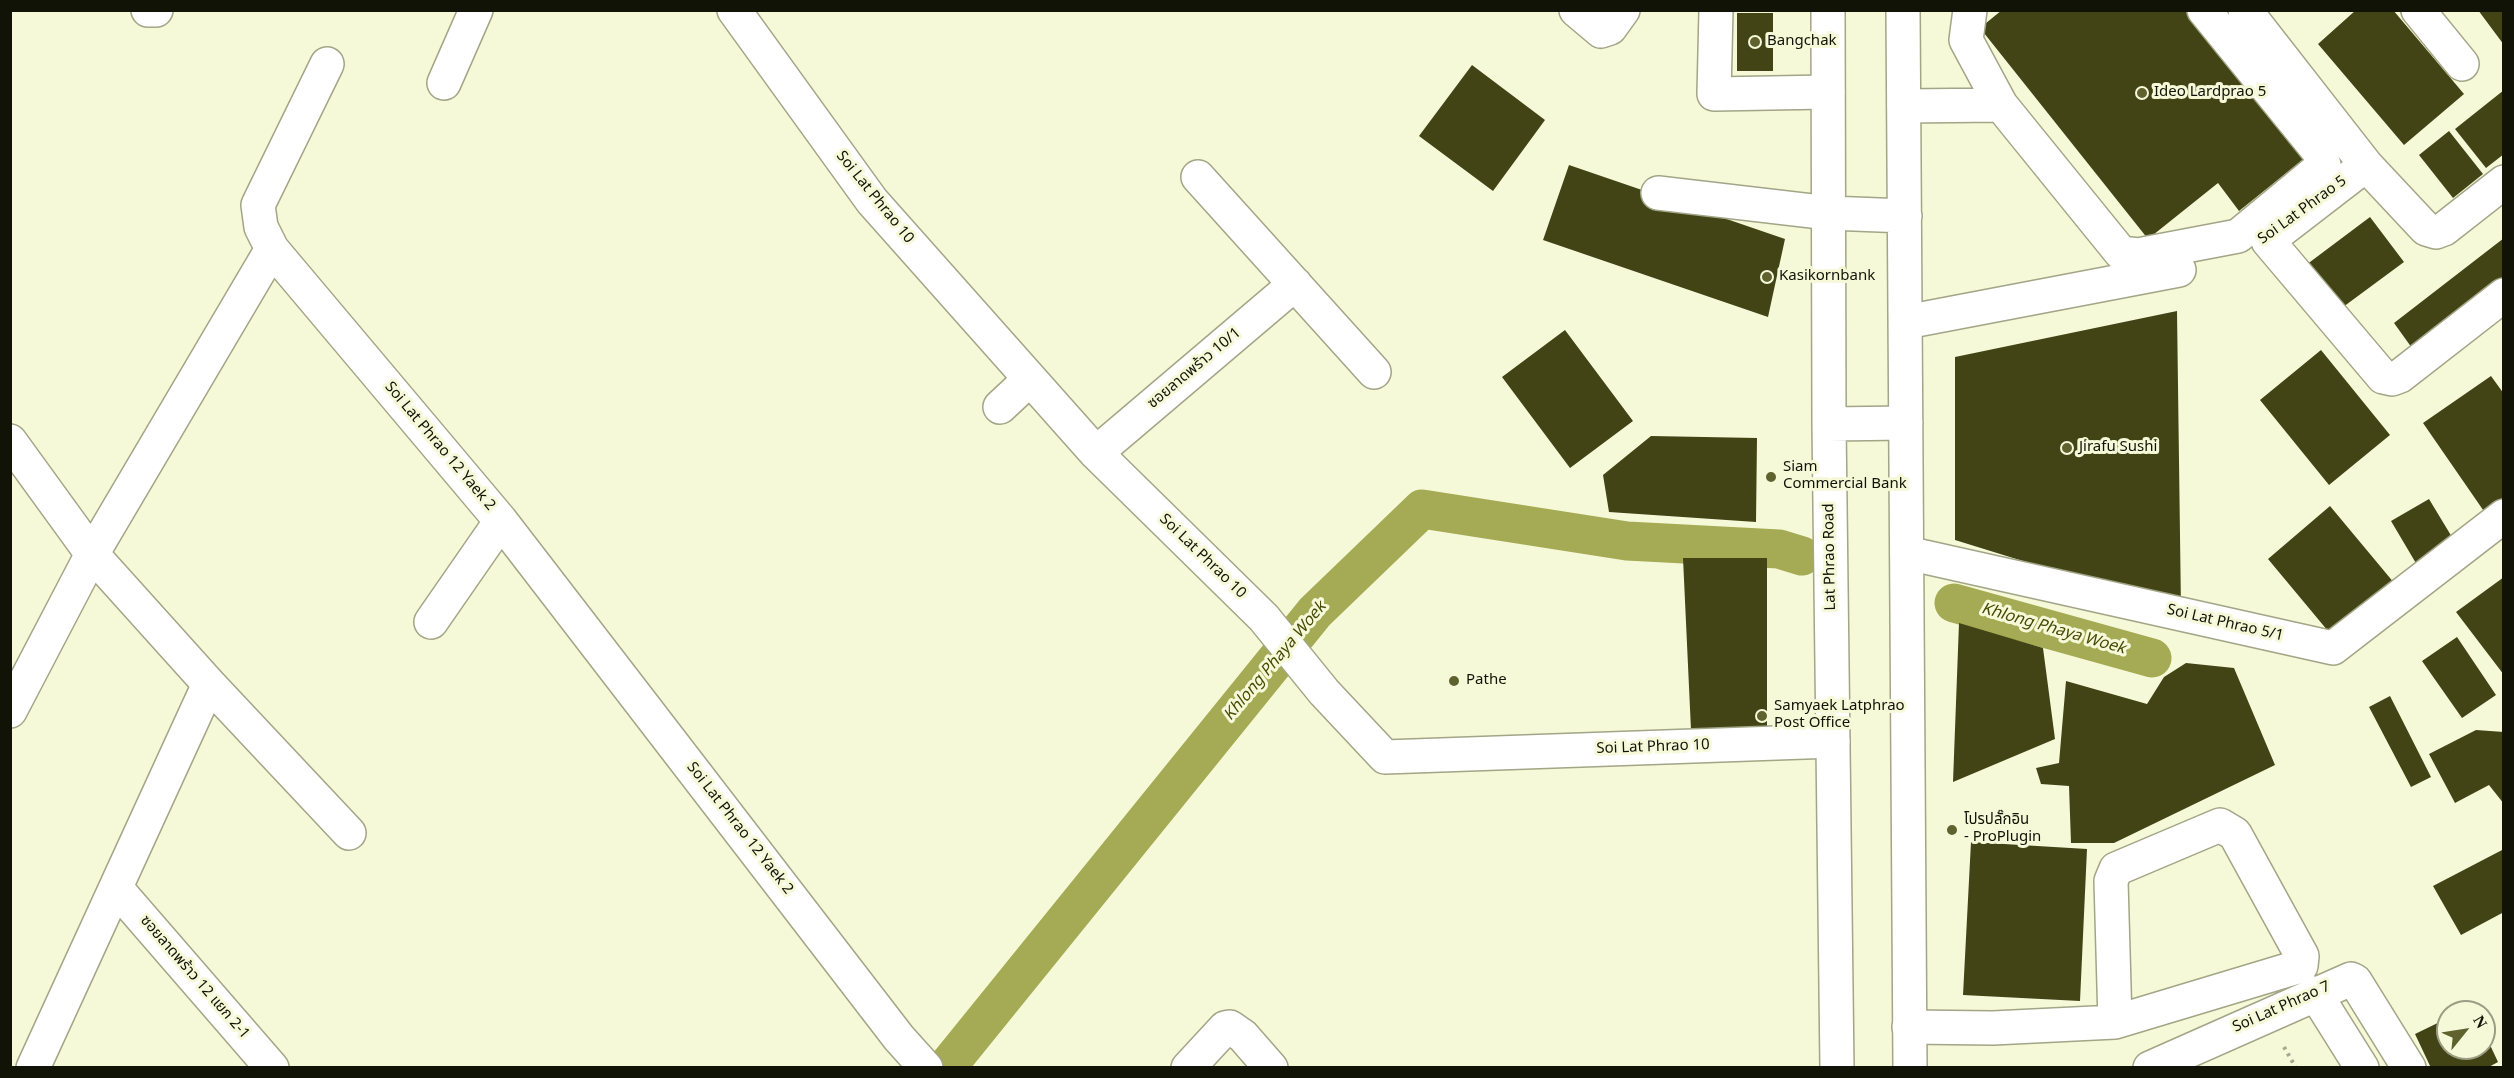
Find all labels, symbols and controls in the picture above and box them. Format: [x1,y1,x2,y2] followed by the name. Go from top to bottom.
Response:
[1767,33,1837,51] place label: Bangchak
[1748,35,1762,49] marker: Bangchak
[2154,84,2266,102] place label: Ideo Lardprao 5
[2135,86,2149,100] marker: Ideo Lardprao 5
[831,148,917,248] street label: Soi Lat Phrao 10
[2255,173,2351,249] street label: Soi Lat Phrao 5
[1779,268,1875,286] place label: Kasikornbank
[1760,270,1774,284] marker: Kasikornbank
[1145,325,1245,413] street label: ซอยลาดพร้าว 10/1
[380,379,498,515] street label: Soi Lat Phrao 12 Yaek 2
[2079,439,2157,457] place label: Jirafu Sushi
[2060,441,2074,455] marker: Jirafu Sushi
[1783,459,1907,494] place label: Siam Commercial Bank
[1764,470,1778,484] marker: Siam Commercial Bank
[1821,503,1841,611] street label: Lat Phrao Road
[1155,511,1249,603] street label: Soi Lat Phrao 10
[1221,599,1331,725] water label: Khlong Phaya Woek
[1979,600,2127,660] water label: Khlong Phaya Woek
[2165,602,2285,646] street label: Soi Lat Phrao 5/1
[1466,672,1507,690] place label: Pathe
[1447,674,1461,688] marker: Pathe
[1774,698,1905,733] place label: Samyaek Latphrao Post Office
[1755,709,1769,723] marker: Samyaek Latphrao Post Office
[1596,737,1710,759] street label: Soi Lat Phrao 10
[682,759,796,899] street label: Soi Lat Phrao 12 Yaek 2
[1964,812,2041,847] place label: โปรปลั๊กอิน - ProPlugin
[1945,823,1959,837] marker: โปรปลั๊กอิน - ProPlugin
[135,913,253,1043] street label: ซอยลาดพร้าว 12 แยก 2-1
[2230,978,2334,1038] street label: Soi Lat Phrao 7
[2436,1000,2496,1060] north arrow
[2470,1012,2491,1031] text: N

